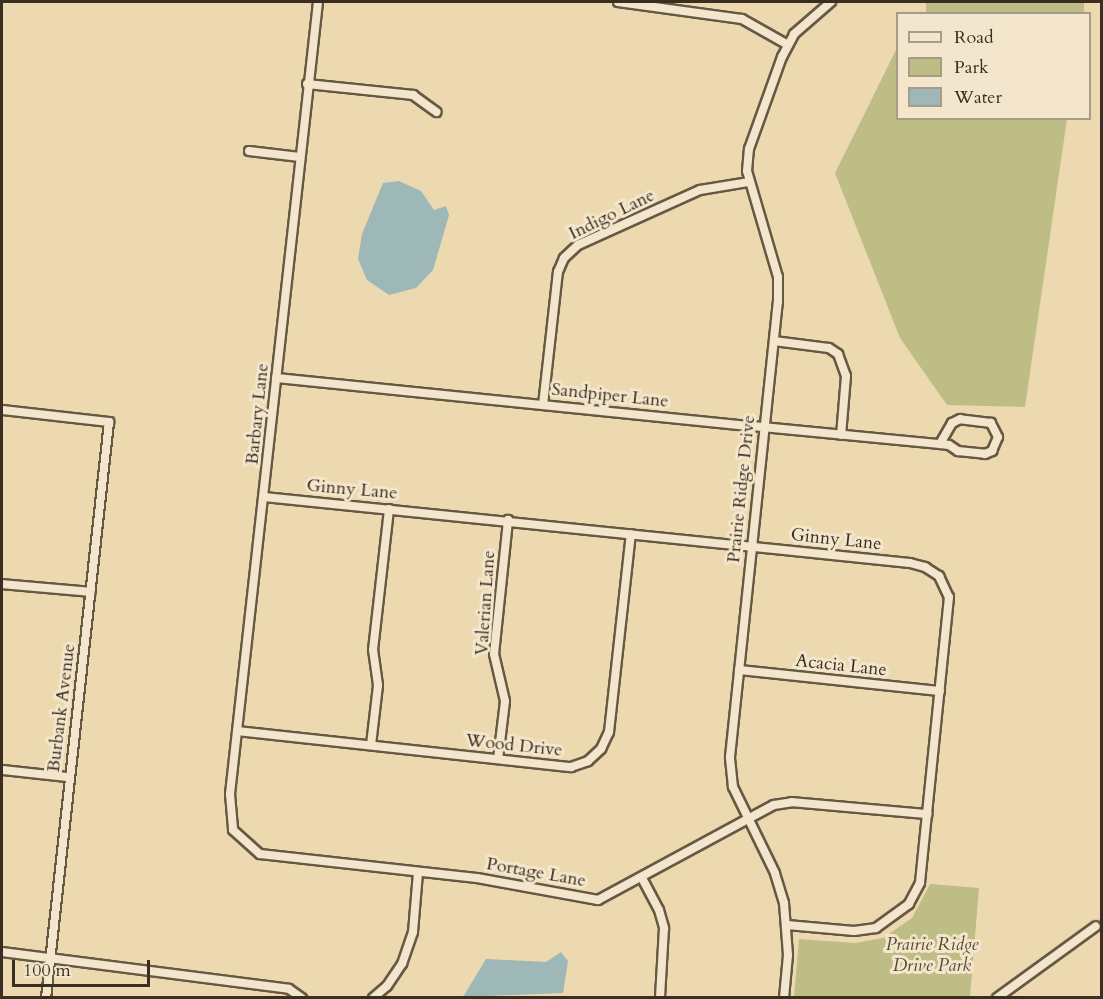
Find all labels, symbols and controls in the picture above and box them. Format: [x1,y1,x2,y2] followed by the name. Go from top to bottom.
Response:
[896,12,1091,120] legend
[954,25,994,50] text: Road
[954,55,989,80] text: Park
[954,85,1002,110] text: Water
[566,185,658,245] street label: Indigo Lane
[242,362,274,466] street label: Barbary Lane
[550,379,670,413] street label: Sandpiper Lane
[724,414,760,564] street label: Prairie Ridge Drive
[306,475,398,505] street label: Ginny Lane
[790,524,882,556] street label: Ginny Lane
[472,550,500,656] street label: Valerian Lane
[43,643,81,773] street label: Burbank Avenue
[794,650,888,682] street label: Acacia Lane
[464,730,564,762] street label: Wood Drive
[485,854,587,892] street label: Portage Lane
[886,935,978,978] park label: Prairie Ridge Drive Park
[15,948,153,986] scale bar
[23,958,71,983] text: 100 m

